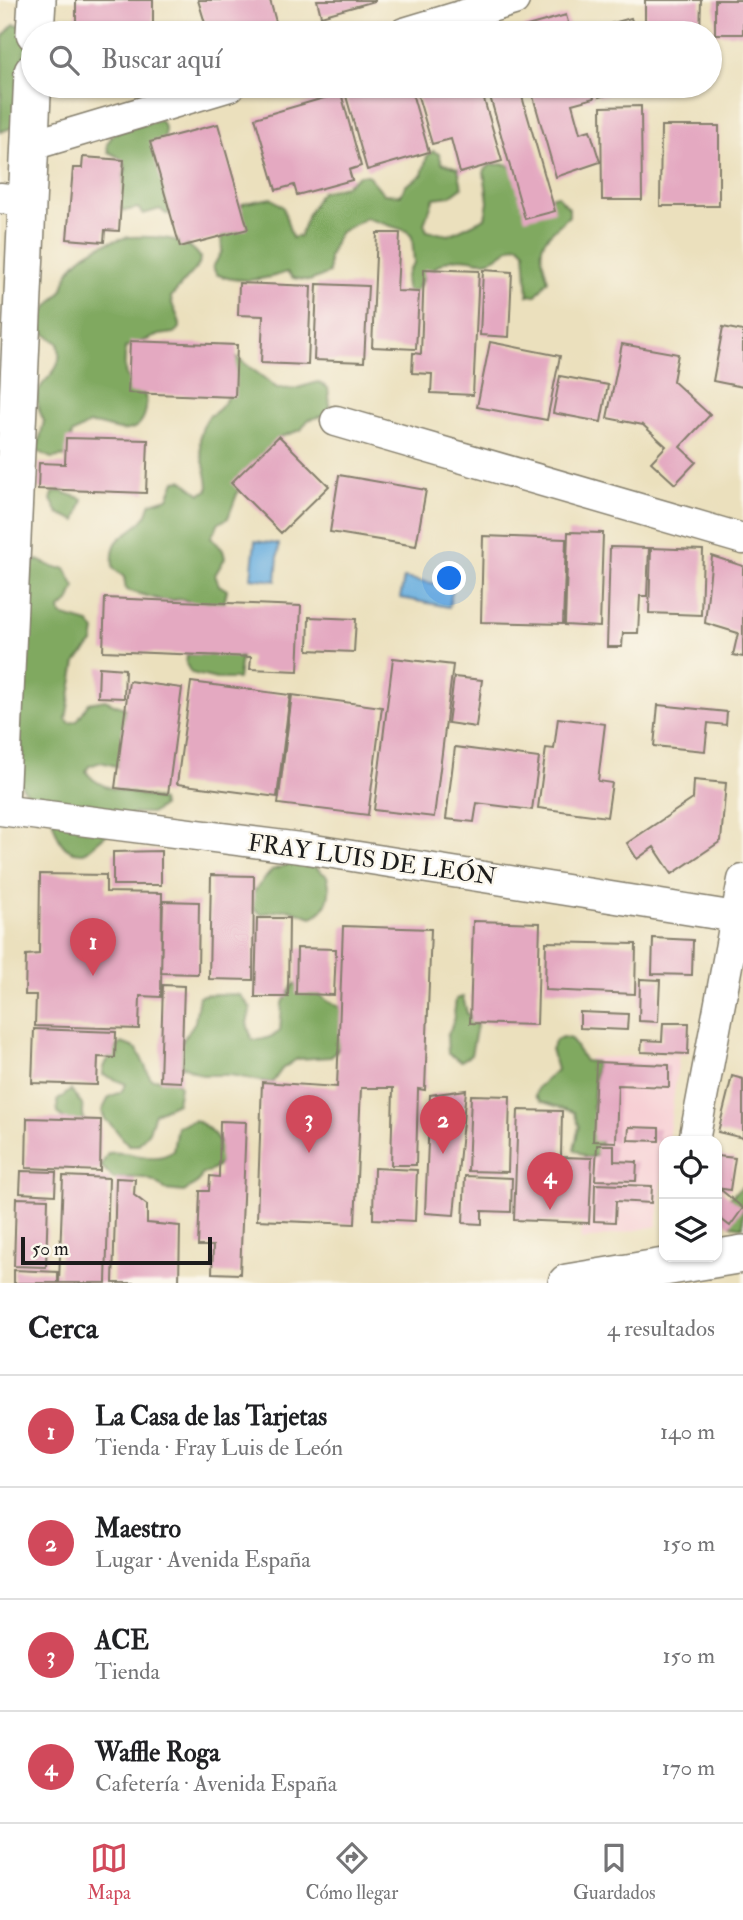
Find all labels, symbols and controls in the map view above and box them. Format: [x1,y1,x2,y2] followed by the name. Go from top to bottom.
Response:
[21,21,722,98] search box
[45,41,83,79] icon: search
[101,44,221,76] text: Buscar aquí
[432,561,466,595] your location
[246,826,499,893] street label: FRAY LUIS DE LEÓN
[70,918,116,976] pin: 1
[286,1095,332,1153] pin: 3
[420,1096,466,1154] pin: 2
[659,1136,722,1262] map controls
[659,1136,722,1199] button: locate
[527,1152,573,1210] pin: 4
[659,1199,722,1262] button: layers
[21,1234,212,1266] scale bar
[32,1237,69,1261] text: 50 m
[28,1310,98,1347] text: Cerca
[607,1314,715,1343] text: 4 resultados
[95,1401,327,1433] text: La Casa de las Tarjetas
[47,1417,55,1446] text: 1
[660,1417,715,1446] text: 140 m
[95,1433,343,1462] text: Tienda · Fray Luis de León
[95,1513,181,1545] text: Maestro
[45,1529,57,1558] text: 2
[662,1529,715,1558] text: 150 m
[95,1545,311,1574] text: Lugar · Avenida España
[95,1625,149,1657] text: ACE
[47,1641,55,1670] text: 3
[662,1641,715,1670] text: 150 m
[95,1657,160,1686] text: Tienda
[95,1737,220,1769] text: Waffle Roga
[45,1753,57,1782] text: 4
[662,1753,715,1782] text: 170 m
[95,1769,337,1798] text: Cafetería · Avenida España
[87,1839,131,1905] tab: Mapa
[305,1839,398,1905] tab: Cómo llegar
[573,1839,656,1905] tab: Guardados

